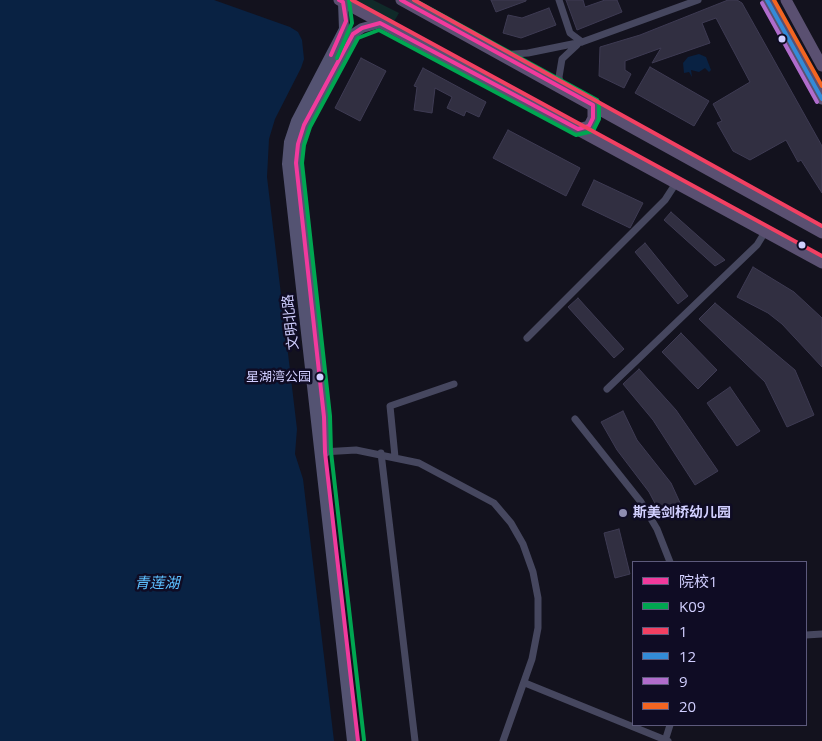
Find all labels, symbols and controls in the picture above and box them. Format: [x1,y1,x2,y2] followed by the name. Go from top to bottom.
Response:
[777,34,787,44] unlabelled marker
[797,240,807,250] unlabelled marker
[280,293,302,351] street label: 文明北路
[246,369,311,385] place label: 星湖湾公园
[315,372,325,382] marker: 星湖湾公园
[633,505,731,521] place label: 斯美剑桥幼儿园
[617,507,629,519] marker: 斯美剑桥幼儿园
[632,561,807,726] legend
[679,571,718,591] text: 院校1
[135,575,179,593] water label: 青莲湖
[679,596,705,616] text: K09
[679,621,688,641] text: 1
[679,646,696,666] text: 12
[679,671,688,691] text: 9
[679,696,696,716] text: 20

